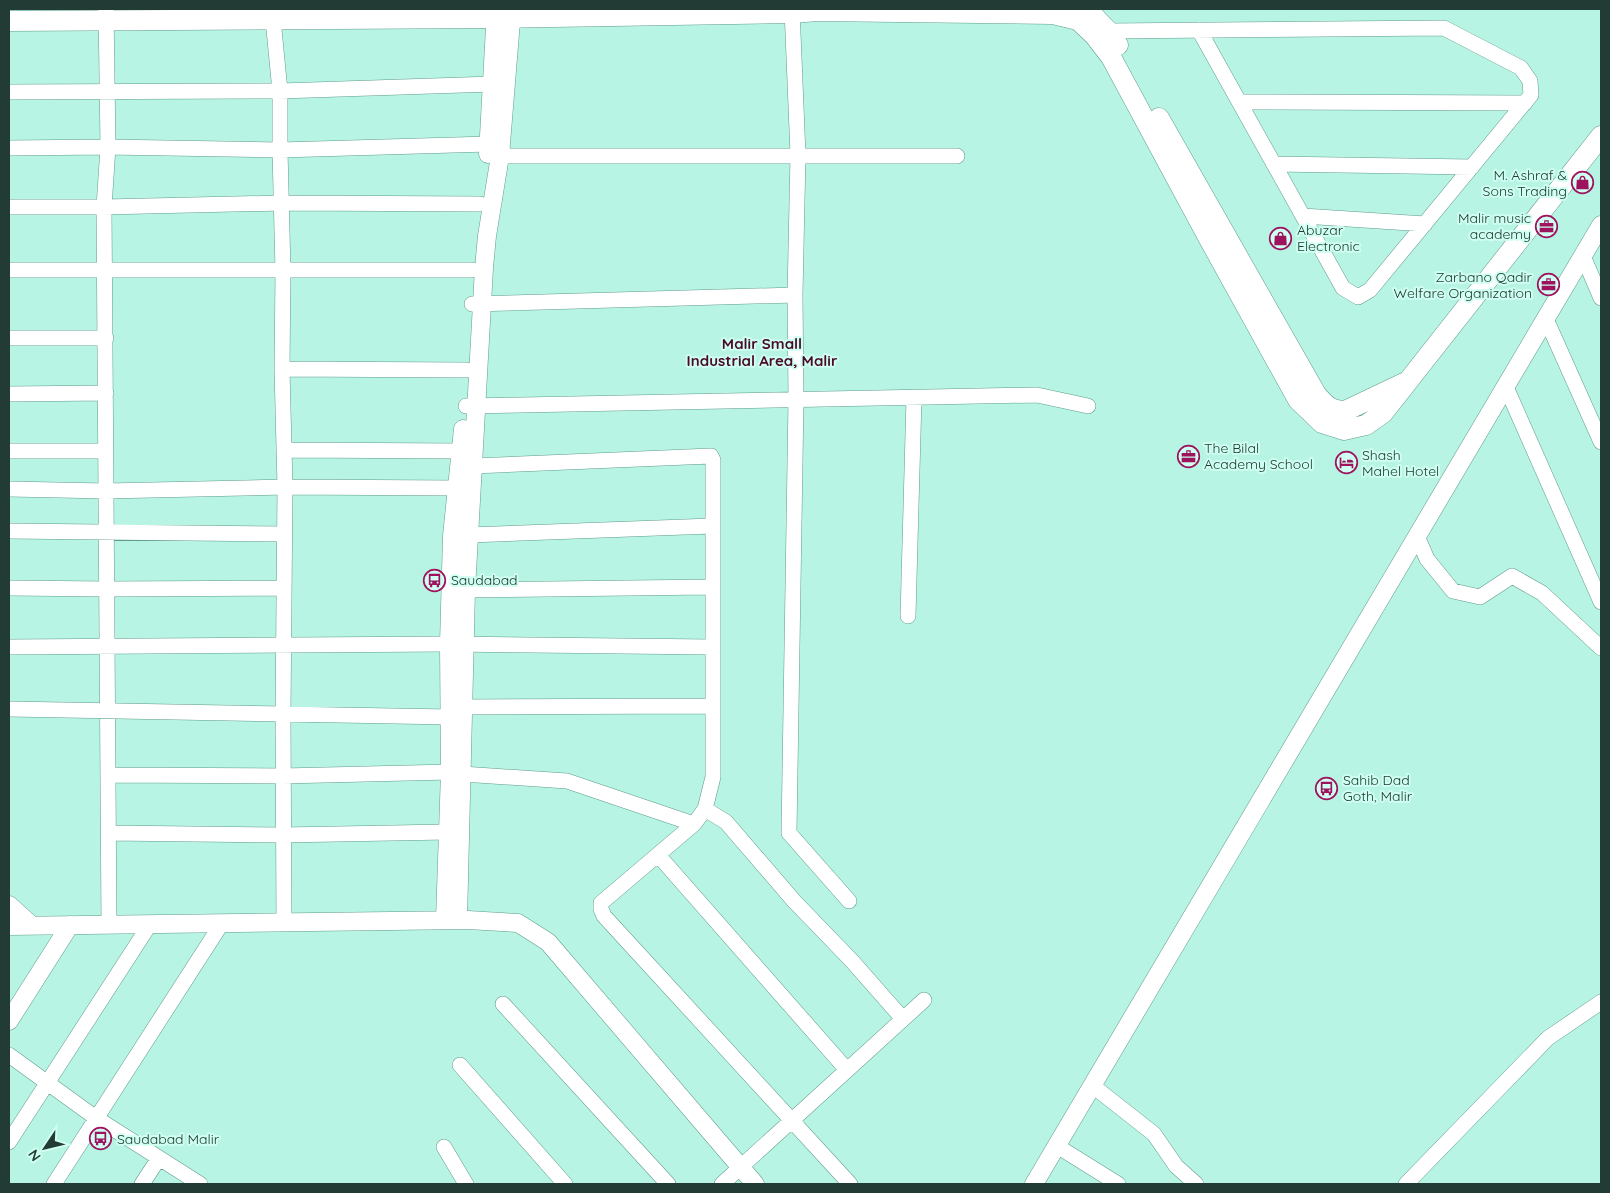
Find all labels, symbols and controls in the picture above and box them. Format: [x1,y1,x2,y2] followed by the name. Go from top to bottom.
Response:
[1483,166,1567,200] place label: M. Ashraf & Sons Trading
[1571,171,1595,195] shop icon: M. Ashraf & Sons Trading
[1458,209,1531,243] place label: Malir music academy
[1535,214,1559,238] office icon: Malir music academy
[1297,221,1360,255] place label: Abuzar Electronic
[1269,226,1293,250] shop icon: Abuzar Electronic
[1394,268,1533,302] place label: Zarbano Qadir Welfare Organization
[1536,273,1560,297] office icon: Zarbano Qadir Welfare Organization
[687,334,838,370] district label: Malir Small Industrial Area, Malir
[1204,439,1313,473] place label: The Bilal Academy School
[1176,444,1200,468] office icon: The Bilal Academy School
[1362,446,1439,480] place label: Shash Mahel Hotel
[1334,451,1358,475] hotel icon: Shash Mahel Hotel
[423,568,447,592] bus stop icon: Saudabad
[451,571,518,589] place label: Saudabad
[1343,771,1413,805] place label: Sahib Dad Goth, Malir
[1315,776,1339,800] bus stop icon: Sahib Dad Goth, Malir
[20,1123,70,1173] north arrow
[89,1127,113,1151] bus stop icon: Saudabad Malir
[117,1130,220,1148] place label: Saudabad Malir
[24,1146,45,1165] text: N

